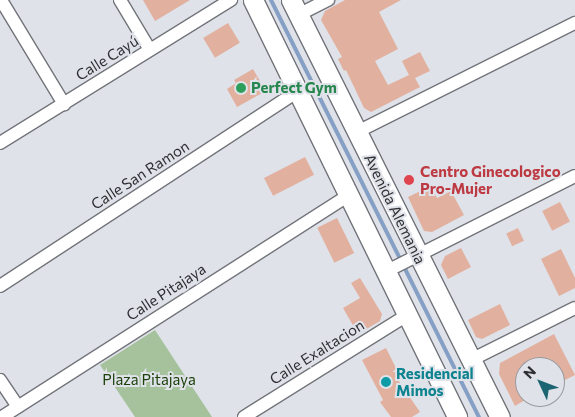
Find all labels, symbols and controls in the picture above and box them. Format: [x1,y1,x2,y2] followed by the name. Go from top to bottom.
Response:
[72,32,142,84] street label: Calle Cayú
[251,79,337,97] place label: Perfect Gym
[235,82,247,94] marker: Perfect Gym
[88,137,192,213] street label: Calle San Ramon
[361,151,429,267] street label: Avenida Alemania
[420,162,561,197] place label: Centro Ginecologico Pro-Mujer
[402,173,416,187] marker: Centro Ginecologico Pro-Mujer
[123,260,209,324] street label: Calle Pitajaya
[266,316,368,388] street label: Calle Exaltacion
[515,357,565,407] north arrow
[520,362,539,382] text: N
[396,364,474,399] place label: Residencial Mimos
[102,371,196,389] park label: Plaza Pitajaya
[380,376,392,388] marker: Residencial Mimos

